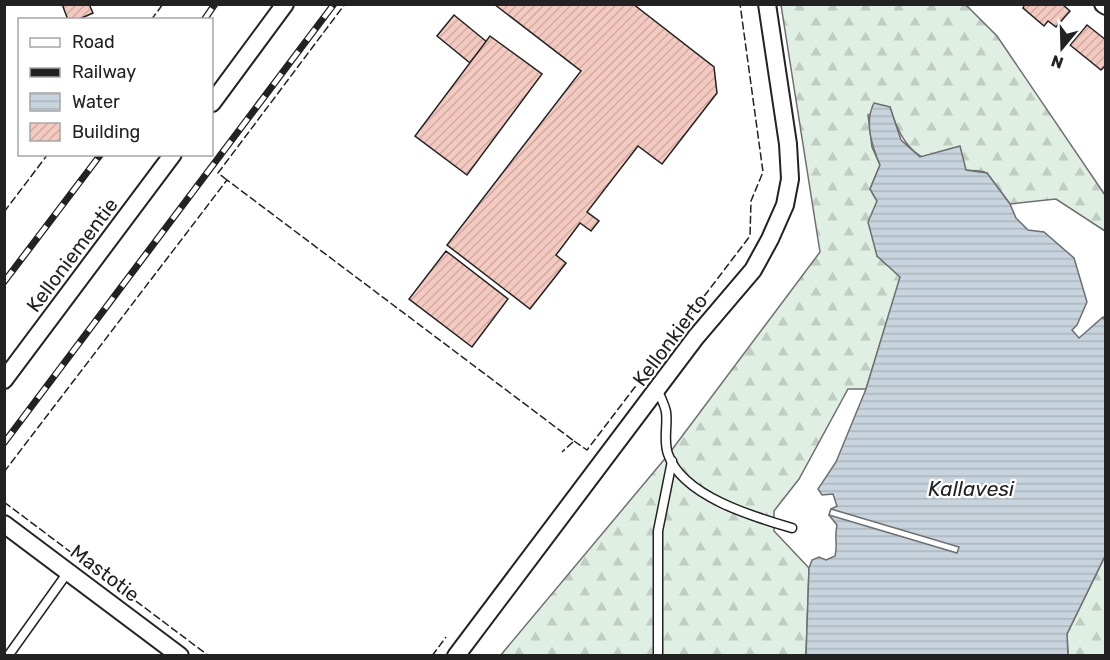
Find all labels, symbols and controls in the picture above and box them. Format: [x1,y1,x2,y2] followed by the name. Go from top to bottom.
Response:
[18,18,213,156] legend
[1032,18,1092,78] north arrow
[72,31,115,53] text: Road
[1049,51,1066,73] text: N
[72,61,136,83] text: Railway
[72,91,120,113] text: Water
[72,121,140,143] text: Building
[21,193,123,317] street label: Kelloniementie
[628,289,712,391] street label: Kellonkierto
[928,476,1015,501] water label: Kallavesi
[66,539,144,607] street label: Mastotie

